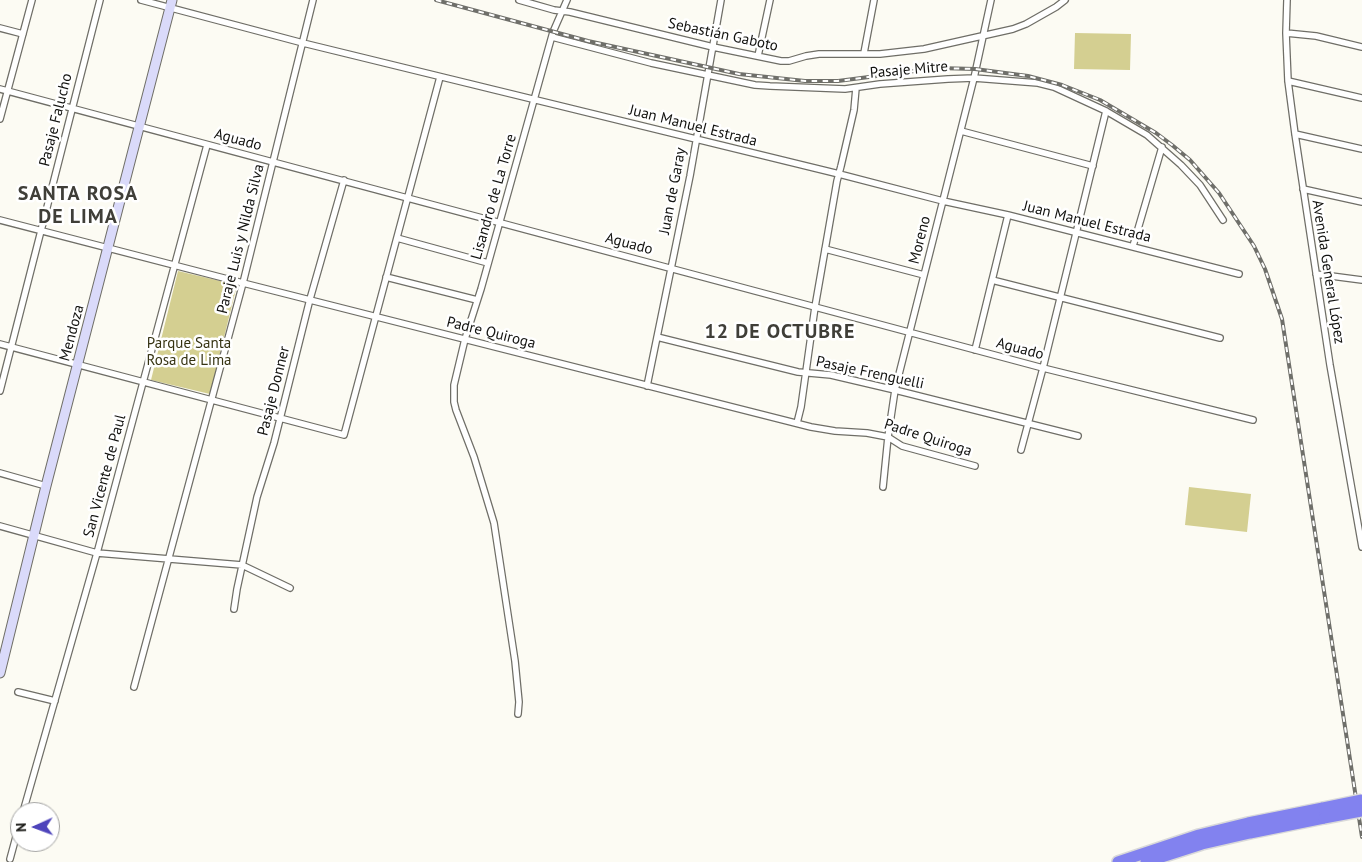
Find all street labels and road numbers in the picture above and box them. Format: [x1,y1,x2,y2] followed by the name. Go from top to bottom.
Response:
[666,15,780,55] street label: Sebastián Gaboto
[869,58,949,82] street label: Pasaje Mitre
[36,72,76,168] street label: Pasaje Falucho
[627,101,759,151] street label: Juan Manuel Estrada
[212,125,264,155] street label: Aguado
[467,132,521,262] street label: Lisandro de La Torre
[656,146,690,236] street label: Juan de Garay
[214,162,268,316] street label: Paraje Luis y Nilda Silva
[1021,197,1153,247] street label: Juan Manuel Estrada
[1308,199,1348,345] street label: Avenida General López
[905,214,935,266] street label: Moreno
[603,229,655,259] street label: Aguado
[56,303,88,363] street label: Mendoza
[445,313,537,353] street label: Padre Quiroga
[994,334,1046,364] street label: Aguado
[254,344,294,438] street label: Pasaje Donner
[814,353,926,393] street label: Pasaje Frenguelli
[80,413,130,539] street label: San Vicente de Paul
[882,415,974,461] street label: Padre Quiroga

